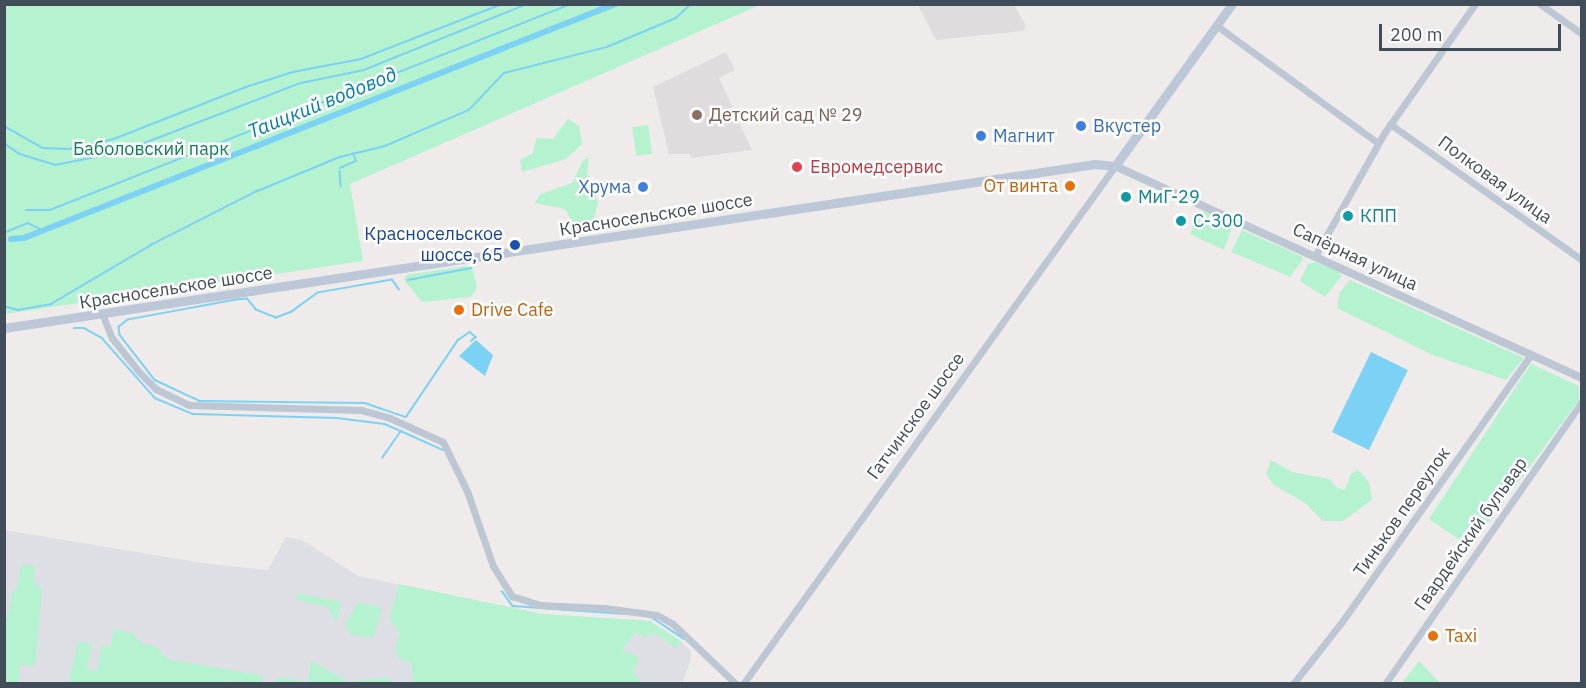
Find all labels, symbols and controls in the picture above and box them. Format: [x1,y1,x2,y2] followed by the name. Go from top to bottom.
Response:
[1382,12,1564,50] scale bar
[1390,23,1442,46] text: 200 m
[244,61,400,143] water label: Таицкий водовод
[709,104,863,126] place label: Детский сад № 29
[690,108,704,122] marker: Детский сад № 29
[1093,115,1161,137] place label: Вкустер
[1074,119,1088,133] marker: Вкустер
[993,125,1055,147] place label: Магнит
[974,129,988,143] marker: Магнит
[1434,131,1556,229] street label: Полковая улица
[73,138,229,160] park label: Баболовский парк
[810,156,943,178] place label: Евромедсервис
[788,158,806,176] marker: Евромедсервис
[983,175,1058,197] place label: От винта
[578,176,631,198] place label: Хрума
[1063,179,1077,193] marker: От винта
[636,180,650,194] marker: Хрума
[1138,186,1200,208] place label: МиГ-29
[558,189,754,241] street label: Красносельское шоссе
[1119,190,1133,204] marker: МиГ-29
[1360,205,1397,227] place label: КПП
[1341,209,1355,223] marker: КПП
[1193,210,1243,232] place label: С-300
[1174,214,1188,228] marker: С-300
[1289,219,1421,295] street label: Сапёрная улица
[364,224,503,266] place label: Красносельское шоссе, 65
[508,238,522,252] marker: Красносельское шоссе, 65
[78,262,274,314] street label: Красносельское шоссе
[471,299,553,321] place label: Drive Cafe
[452,303,466,317] marker: Drive Cafe
[863,348,969,484] street label: Гатчинское шоссе
[1349,443,1455,581] street label: Тиньков переулок
[1410,453,1532,615] street label: Гвардейский бульвар
[1445,625,1477,647] place label: Taxi
[1426,629,1440,643] marker: Taxi

